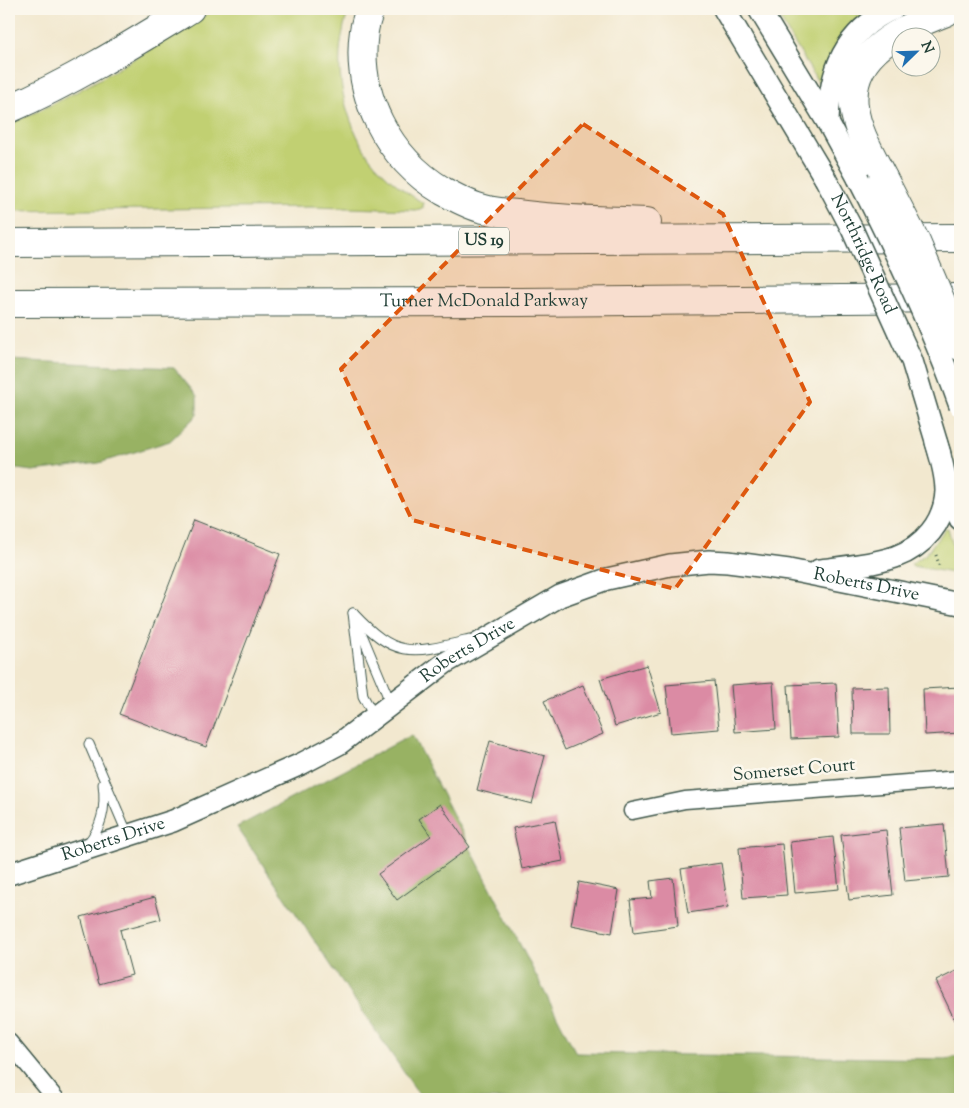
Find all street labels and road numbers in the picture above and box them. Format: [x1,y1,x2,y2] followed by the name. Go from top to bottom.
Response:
[823,189,902,319] street label: Northridge Road
[459,228,509,255] road number: US 19
[380,288,588,315] street label: Turner McDonald Parkway
[811,562,922,609] street label: Roberts Drive
[415,612,521,690] street label: Roberts Drive
[732,753,856,789] street label: Somerset Court
[59,811,169,869] street label: Roberts Drive

